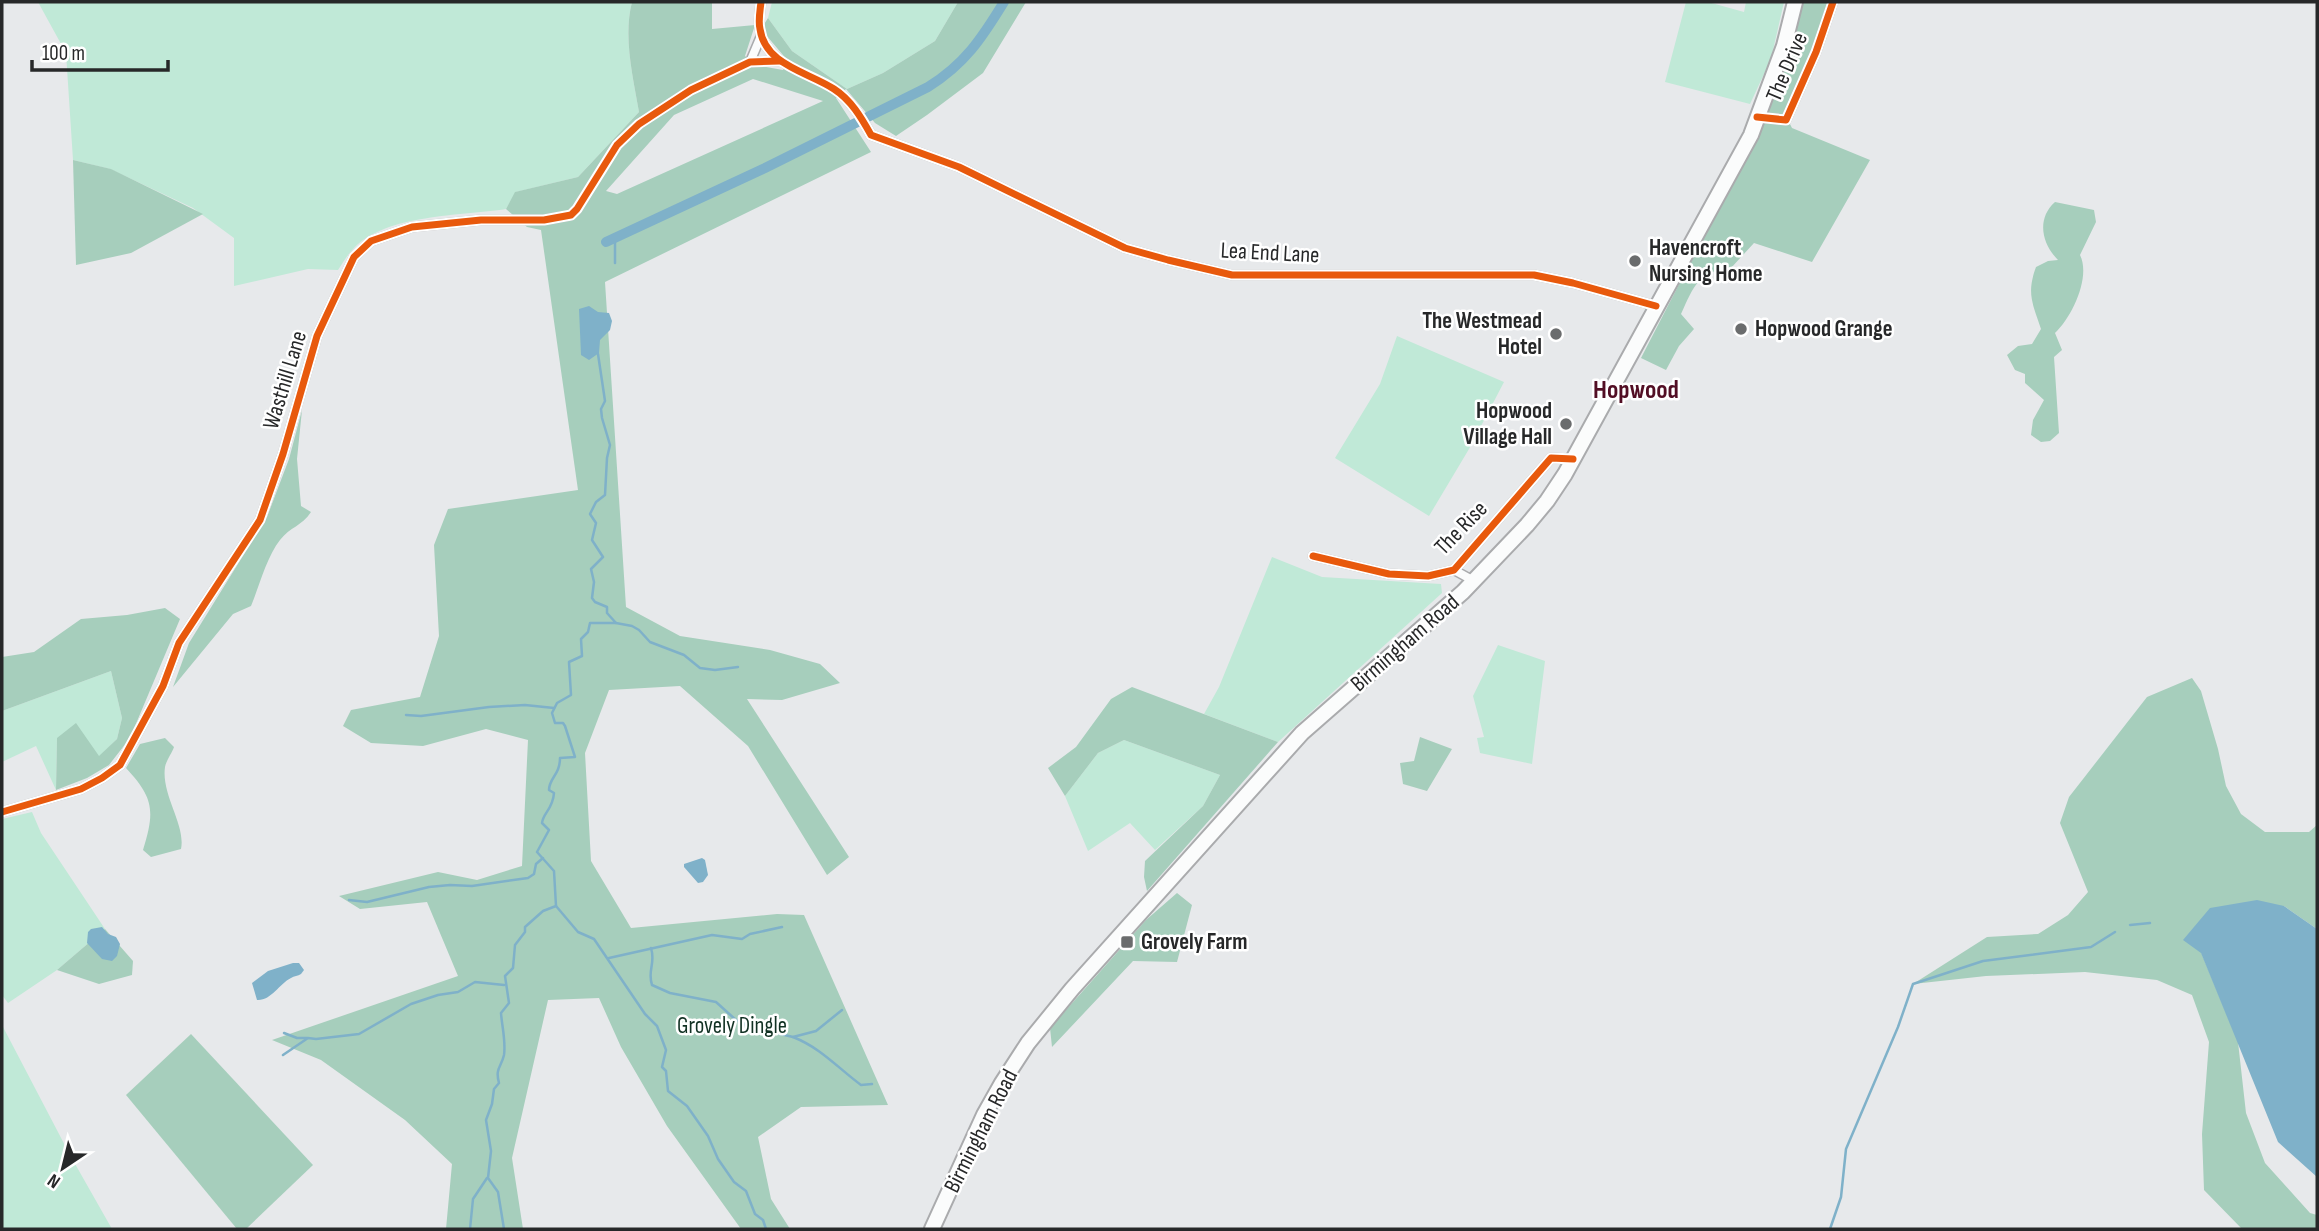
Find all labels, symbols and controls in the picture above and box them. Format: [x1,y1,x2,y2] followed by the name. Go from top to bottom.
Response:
[32,28,168,72] scale bar
[1760,28,1814,106] street label: The Drive
[42,41,85,66] text: 100 m
[1649,234,1763,288] place label: Havencroft Nursing Home
[1220,236,1320,270] street label: Lea End Lane
[1627,253,1643,269] marker: Havencroft Nursing Home
[1422,307,1542,361] place label: The Westmead Hotel
[1755,315,1892,343] place label: Hopwood Grange
[1733,321,1749,337] marker: Hopwood Grange
[1548,326,1564,342] marker: The Westmead Hotel
[257,327,313,433] street label: Wasthill Lane
[1593,375,1679,406] district label: Hopwood
[1463,397,1552,451] place label: Hopwood Village Hall
[1558,416,1574,432] marker: Hopwood Village Hall
[1429,495,1493,561] street label: The Rise
[1345,588,1465,698] street label: Birmingham Road
[1141,928,1247,956] place label: Grovely Farm
[1119,934,1135,950] marker: Grovely Farm
[677,1012,787,1040] park label: Grovely Dingle
[938,1065,1024,1197] street label: Birmingham Road
[28,1133,98,1203] north arrow
[43,1168,65,1193] text: N

